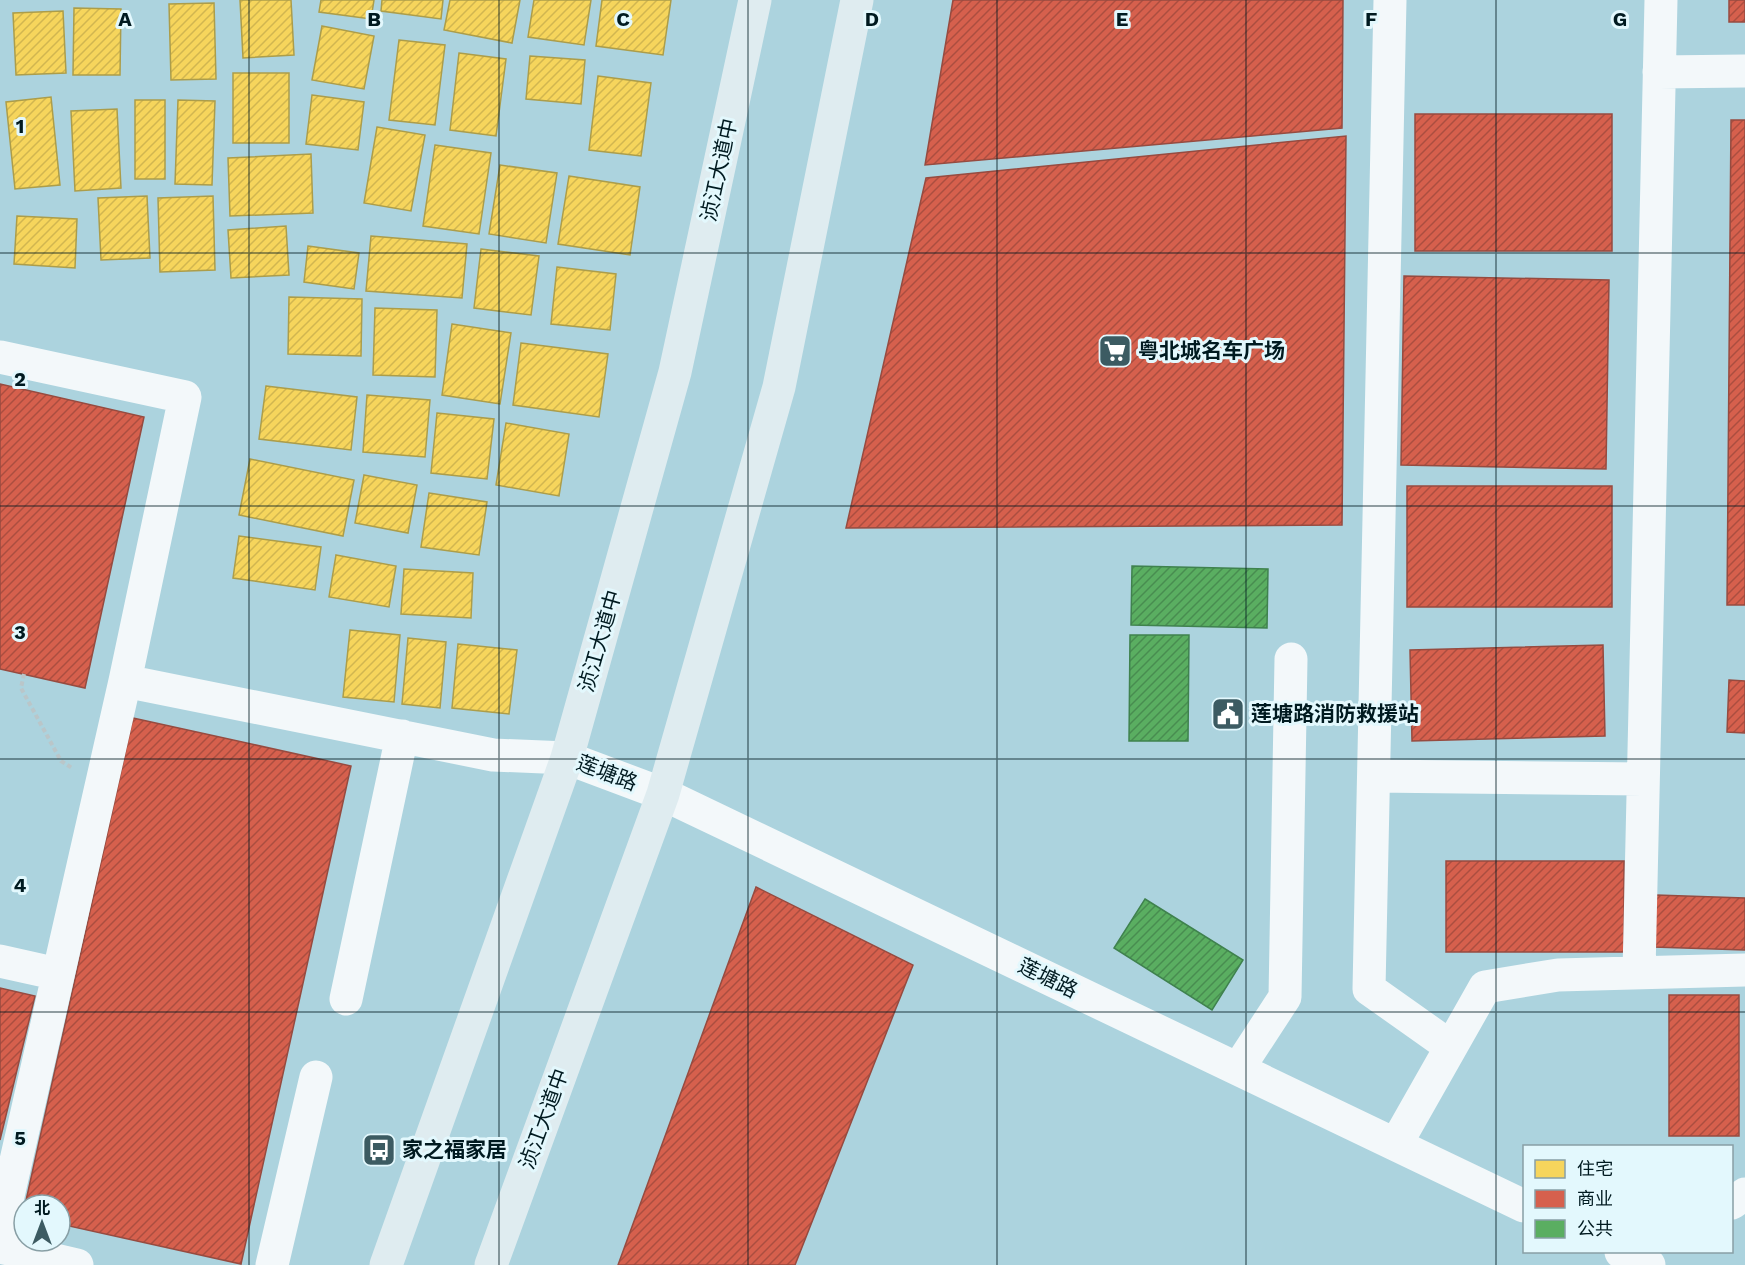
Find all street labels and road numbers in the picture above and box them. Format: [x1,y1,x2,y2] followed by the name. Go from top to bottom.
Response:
[695,116,742,224] street label: 浈江大道中
[573,587,626,695] street label: 浈江大道中
[573,750,641,795] street label: 莲塘路
[1014,953,1082,1003] street label: 莲塘路
[514,1065,573,1172] street label: 浈江大道中

